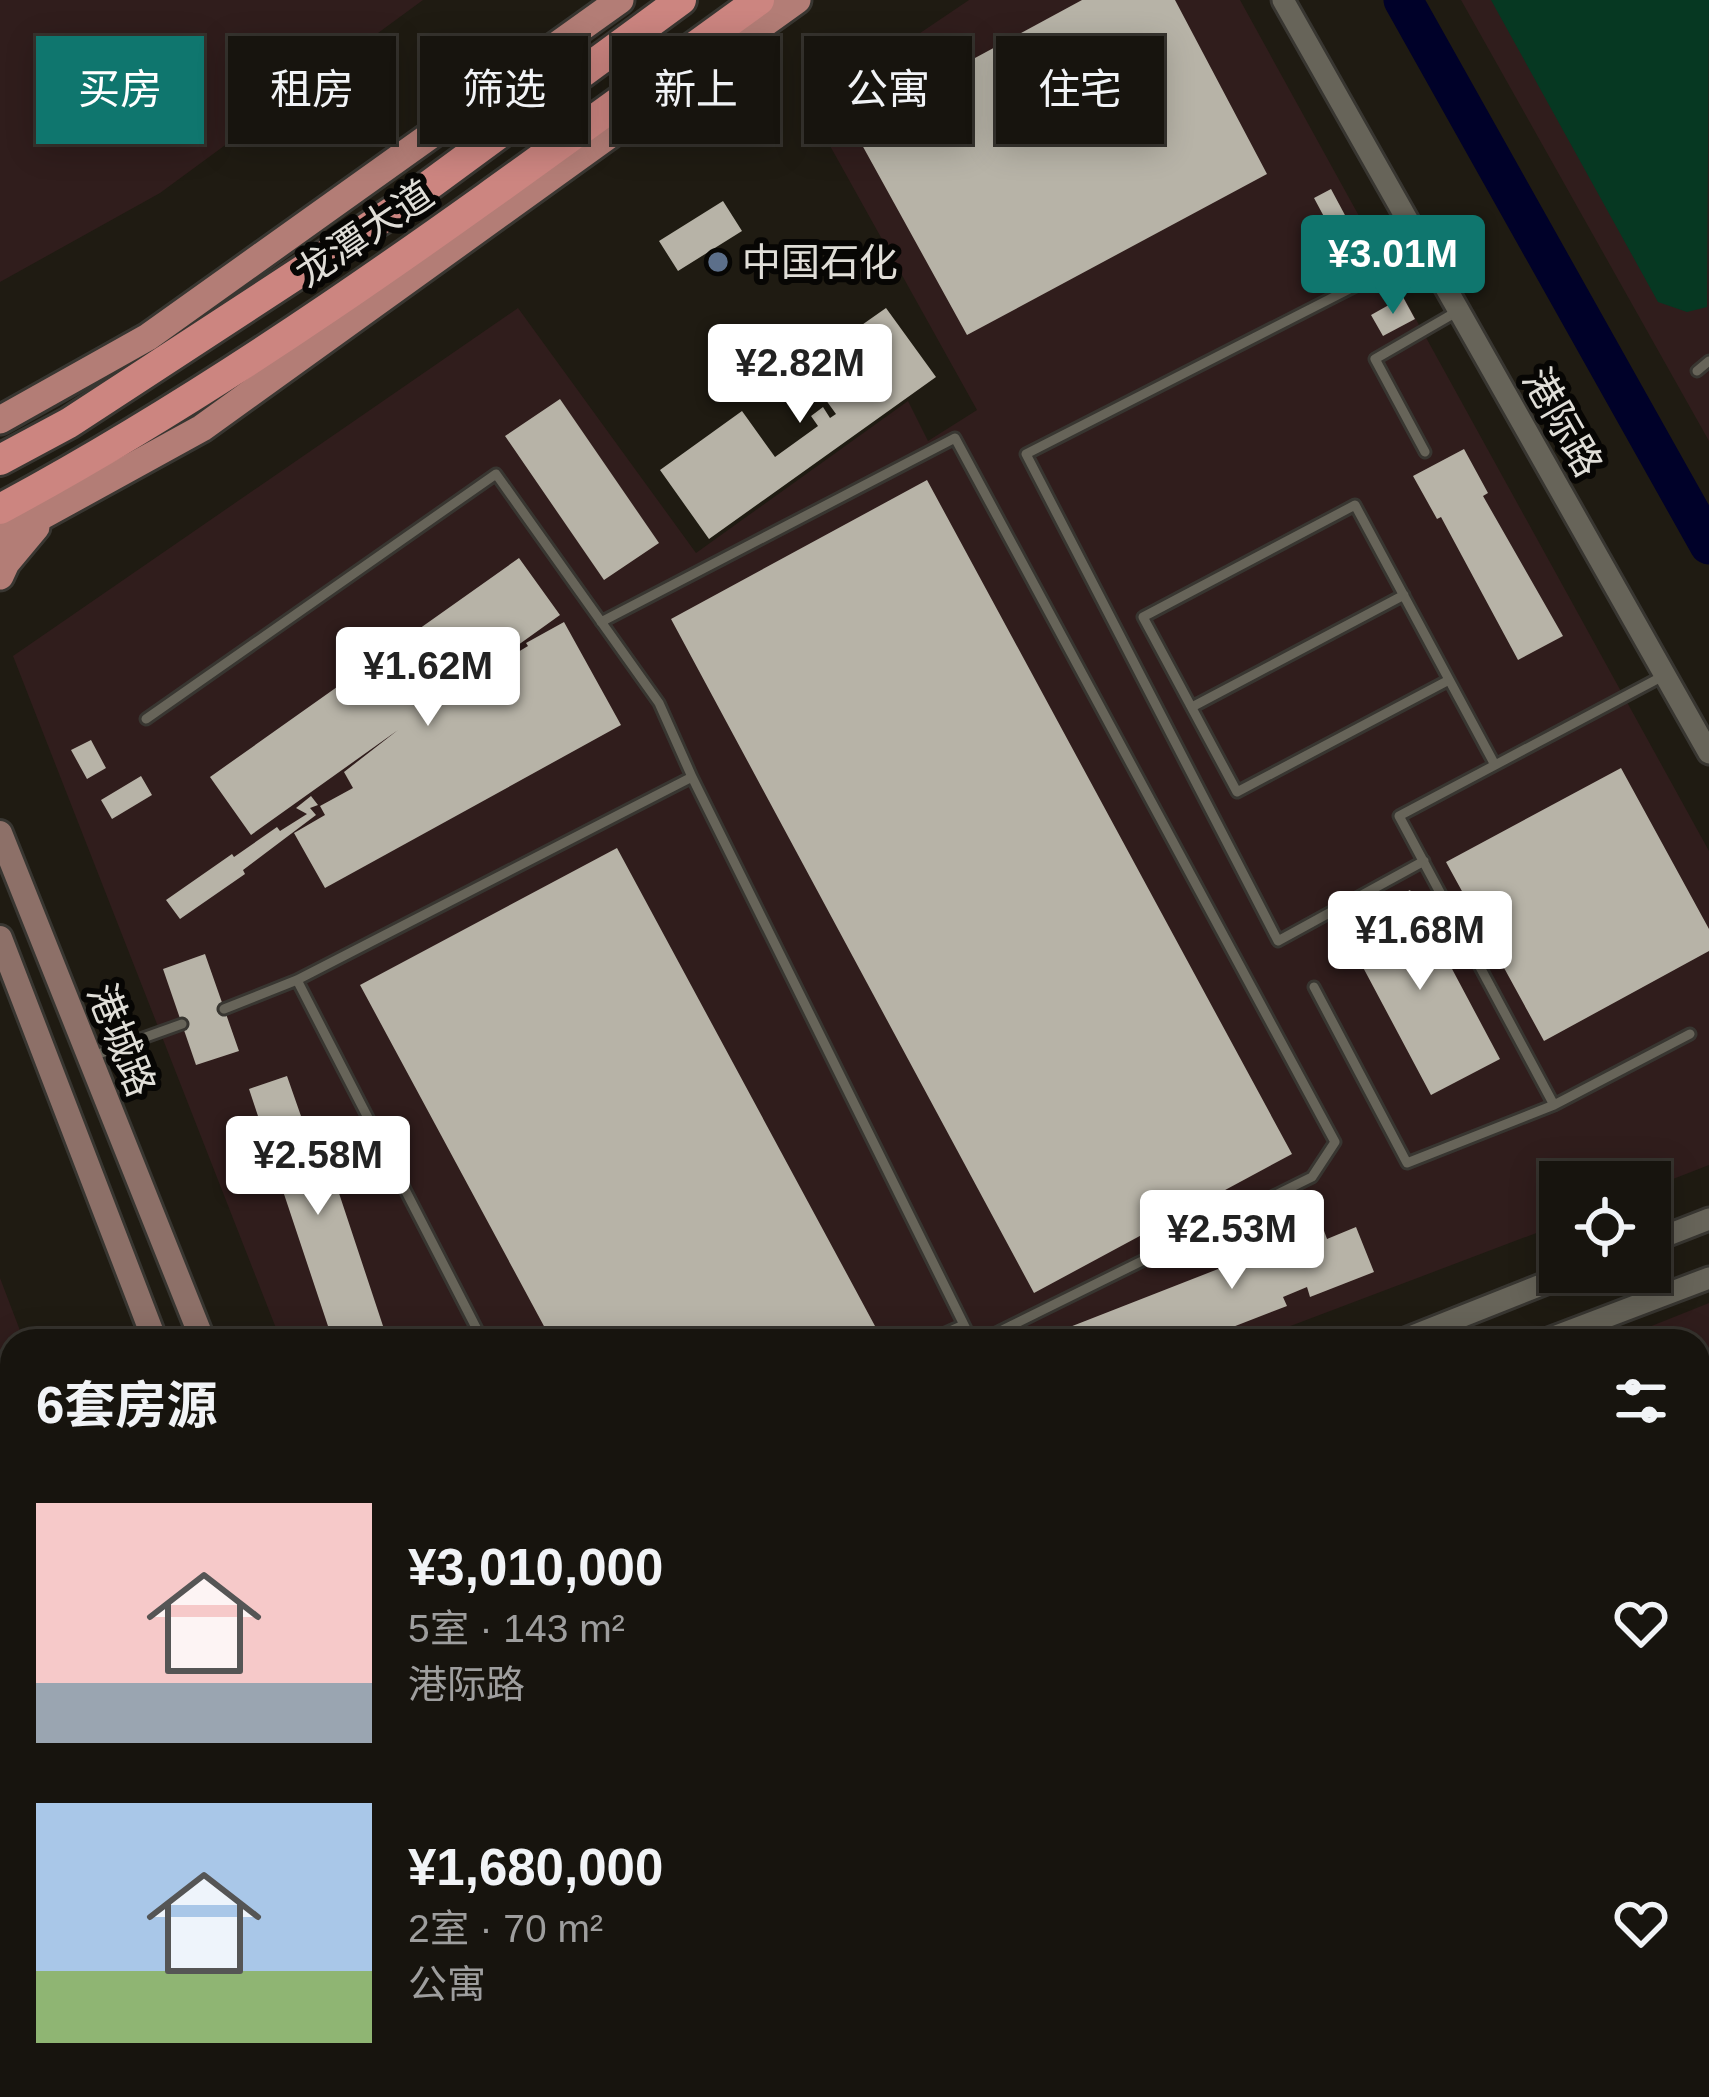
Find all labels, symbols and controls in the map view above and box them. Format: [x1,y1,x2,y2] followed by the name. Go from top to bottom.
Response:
[36,36,204,144] chip: 买房
[228,36,396,144] chip: 租房
[420,36,588,144] chip: 筛选
[612,36,780,144] chip: 新上
[804,36,972,144] chip: 公寓
[996,36,1164,144] chip: 住宅
[288,172,441,295] street label: 龙潭大道
[1295,215,1491,317] pin: ¥3.01M
[1328,232,1458,275] text: ¥3.01M
[742,241,898,284] place label: 中国石化
[705,249,731,275] marker: 中国石化
[702,324,898,426] pin: ¥2.82M
[735,341,865,384] text: ¥2.82M
[1515,361,1610,484] street label: 港际路
[330,627,526,729] pin: ¥1.62M
[363,644,493,687] text: ¥1.62M
[1322,891,1518,993] pin: ¥1.68M
[1355,908,1485,951] text: ¥1.68M
[80,978,163,1102] street label: 港城路
[220,1116,416,1218] pin: ¥2.58M
[253,1133,383,1176] text: ¥2.58M
[1539,1161,1671,1293] map controls
[1539,1161,1671,1293] button: locate
[1134,1190,1330,1292] pin: ¥2.53M
[1167,1207,1297,1250] text: ¥2.53M
[1608,1368,1674,1434] icon: filters
[36,1377,217,1434] text: 6套房源
[408,1539,663,1596] text: ¥3,010,000
[132,1551,276,1695] icon: home
[1608,1590,1674,1656] icon: heart
[408,1607,625,1650] text: 5室 · 143 m²
[408,1663,525,1706] text: 港际路
[408,1839,663,1896] text: ¥1,680,000
[132,1851,276,1995] icon: home
[1608,1890,1674,1956] icon: heart
[408,1907,603,1950] text: 2室 · 70 m²
[408,1963,486,2006] text: 公寓

